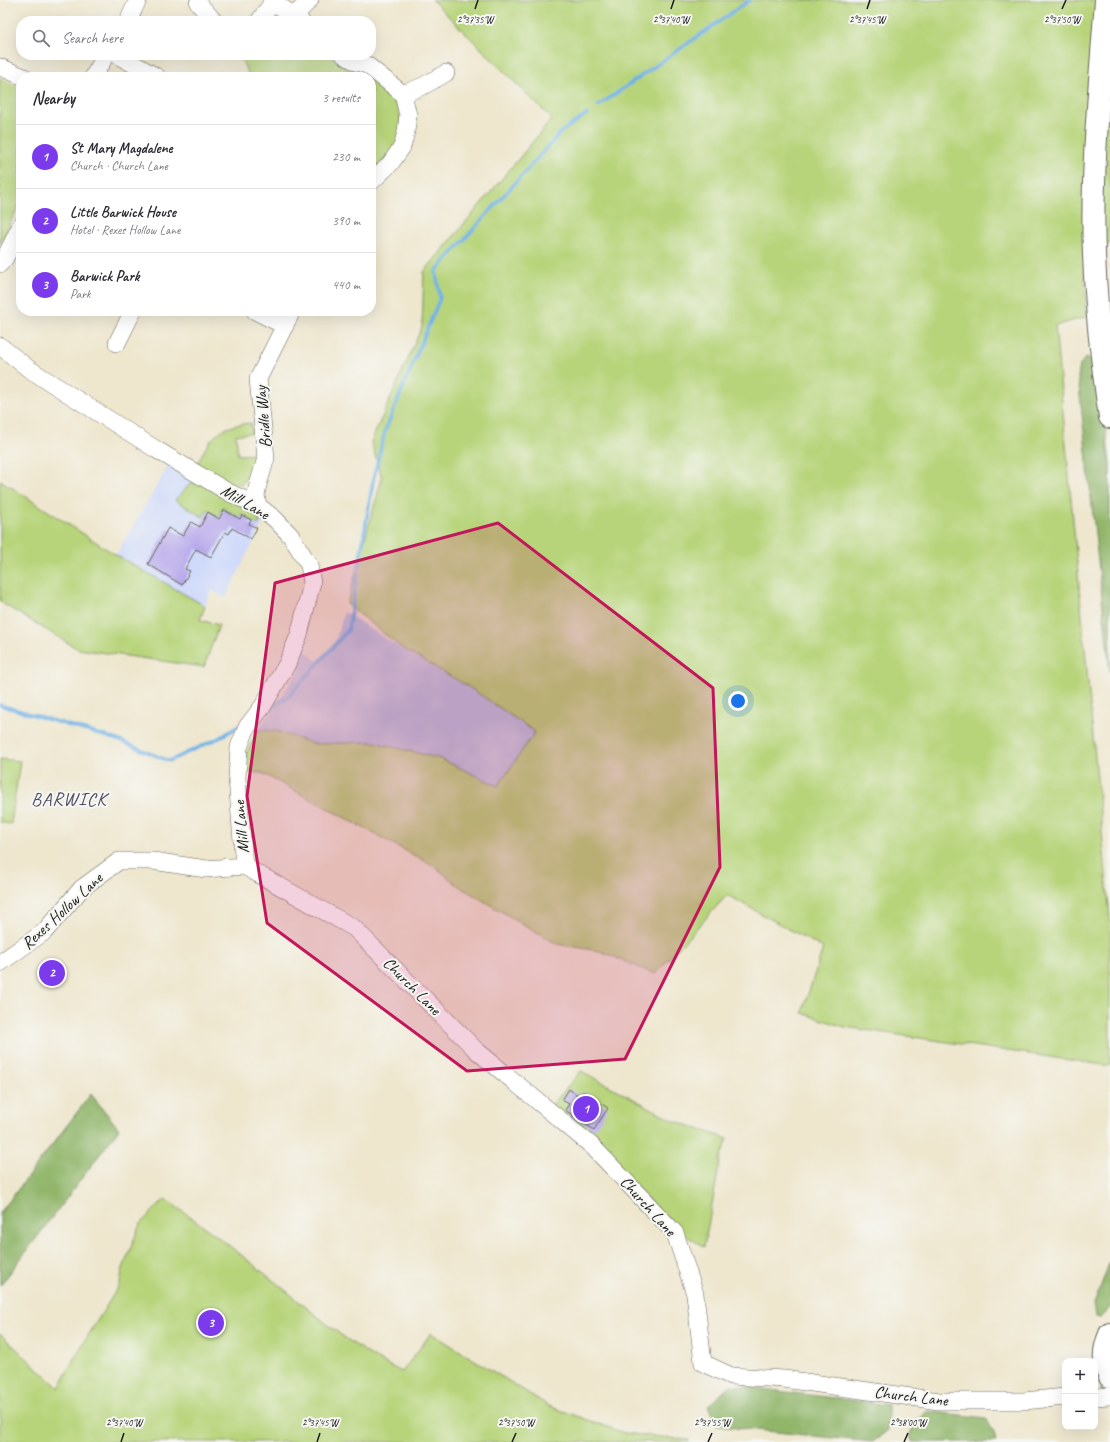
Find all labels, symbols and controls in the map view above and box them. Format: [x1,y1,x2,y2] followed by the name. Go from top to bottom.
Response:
[457,13,495,26] text: 2°37'35"W
[653,13,691,26] text: 2°37'40"W
[849,13,887,26] text: 2°37'45"W
[1044,13,1082,26] text: 2°37'50"W
[16,16,376,60] search box
[30,27,52,49] icon: search
[62,29,123,48] text: Search here
[32,88,75,109] text: Nearby
[322,90,360,106] text: 3 results
[70,139,173,158] text: St Mary Magdalene
[42,149,48,165] text: 1
[332,149,360,165] text: 230 m
[70,158,168,174] text: Church · Church Lane
[70,203,176,222] text: Little Barwick House
[42,213,48,229] text: 2
[332,213,360,229] text: 390 m
[70,222,180,238] text: Hotel · Rexes Hollow Lane
[70,267,139,286] text: Barwick Park
[42,277,48,293] text: 3
[332,277,360,293] text: 440 m
[70,286,91,302] text: Park
[250,384,276,449] street label: Bridle Way
[217,480,274,525] street label: Mill Lane
[728,691,748,711] your location
[31,787,110,811] district label: BARWICK
[228,798,254,854] street label: Mill Lane
[17,867,108,954] street label: Rexes Hollow Lane
[378,952,447,1021] street label: Church Lane
[39,958,65,988] pin: 2
[573,1094,599,1124] pin: 1
[615,1172,682,1242] street label: Church Lane
[198,1308,224,1338] pin: 3
[1062,1358,1098,1430] map controls
[1062,1358,1098,1394] button: +
[873,1381,950,1411] street label: Church Lane
[1062,1394,1098,1430] button: −
[106,1416,144,1429] text: 2°37'40"W
[302,1416,340,1429] text: 2°37'45"W
[498,1416,536,1429] text: 2°37'50"W
[694,1416,732,1429] text: 2°37'55"W
[890,1416,928,1429] text: 2°38'00"W

